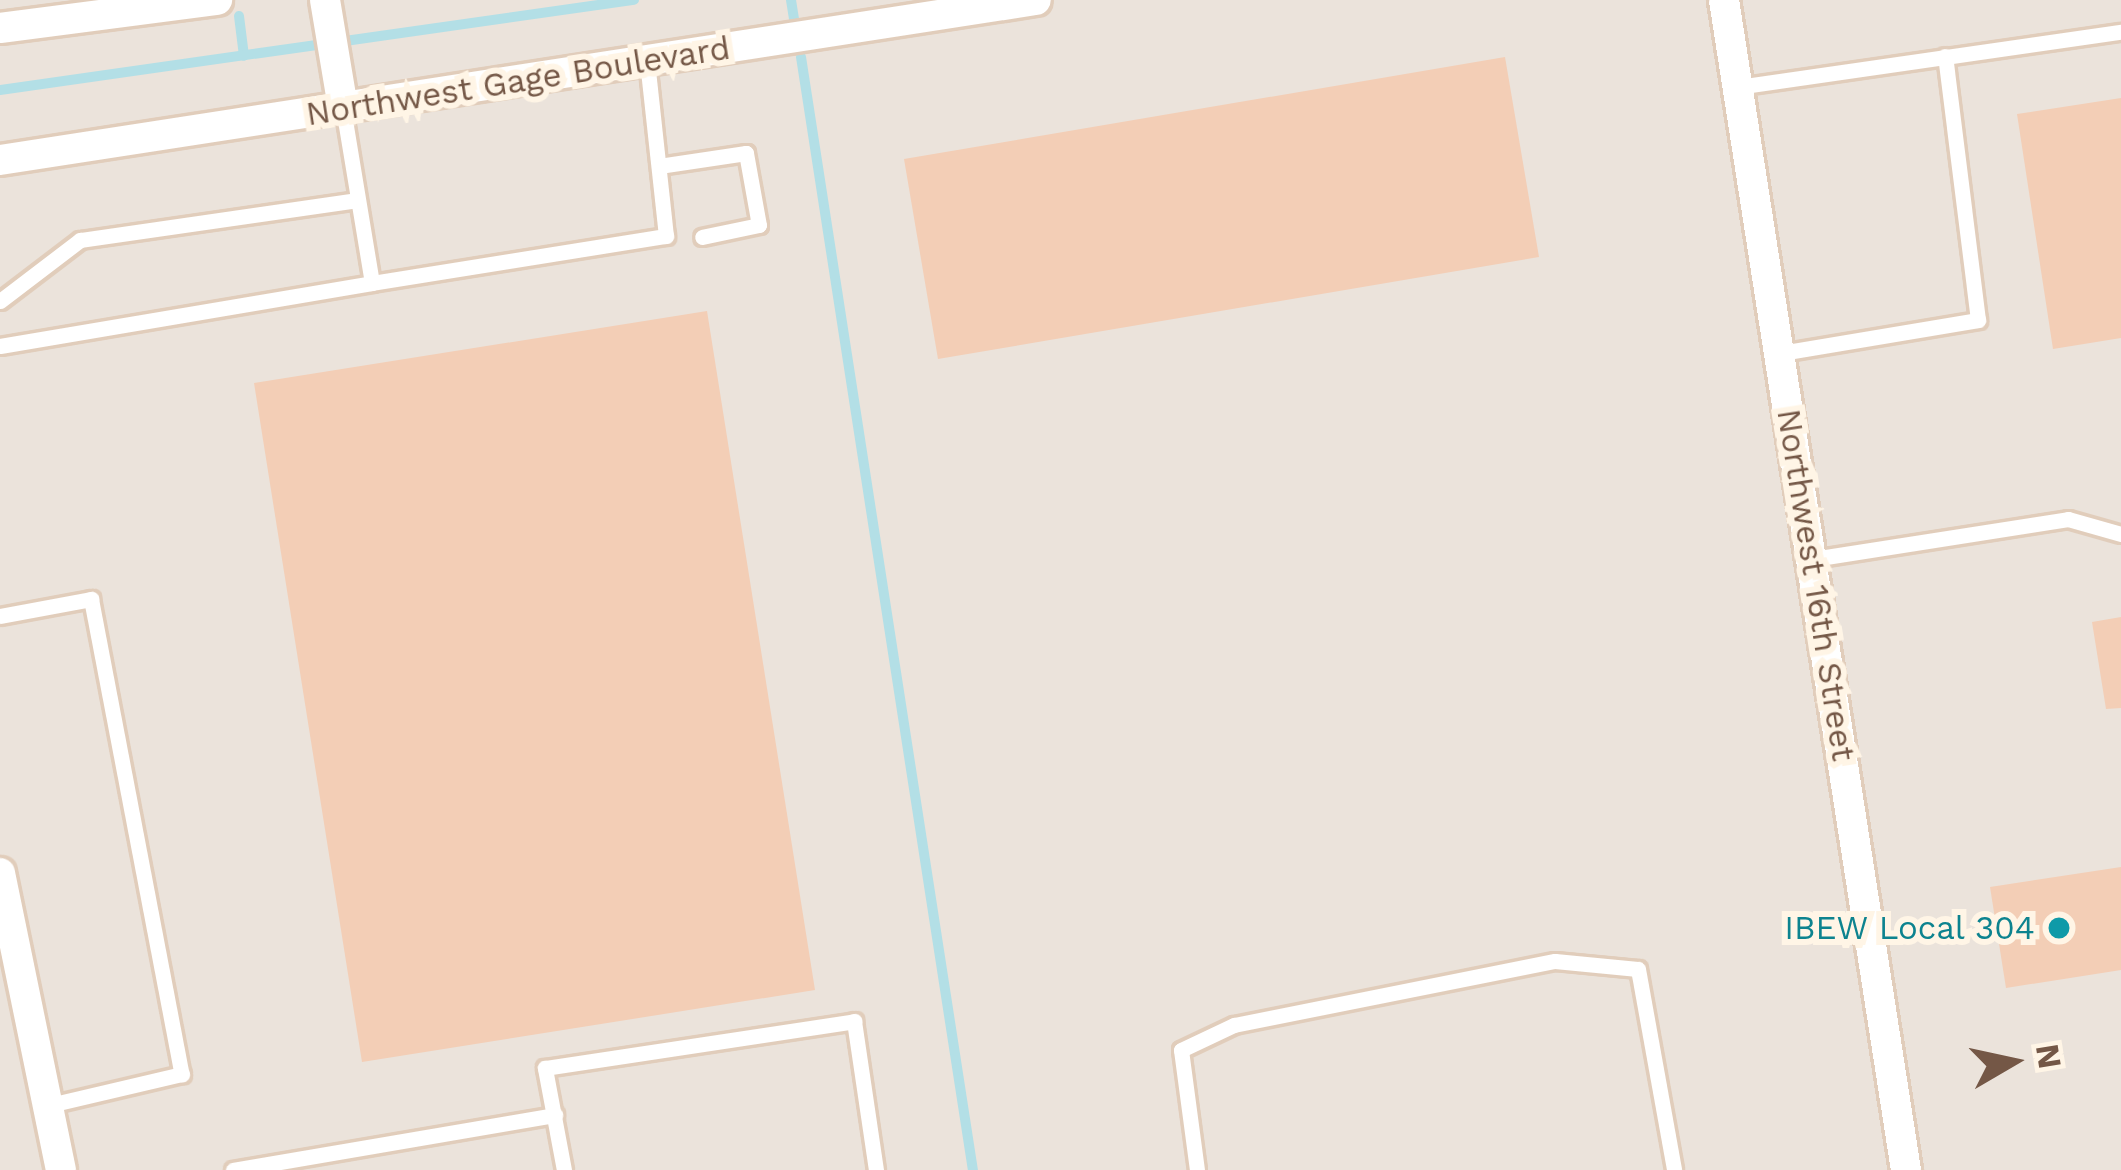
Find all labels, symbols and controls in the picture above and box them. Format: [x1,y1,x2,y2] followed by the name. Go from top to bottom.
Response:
[303,28,733,134] street label: Northwest Gage Boulevard
[1769,406,1863,764] street label: Northwest 16th Street
[1782,908,2035,948] place label: IBEW Local 304
[2046,915,2072,941] marker: IBEW Local 304
[1953,1002,2073,1122] north arrow
[2028,1041,2070,1071] text: N

